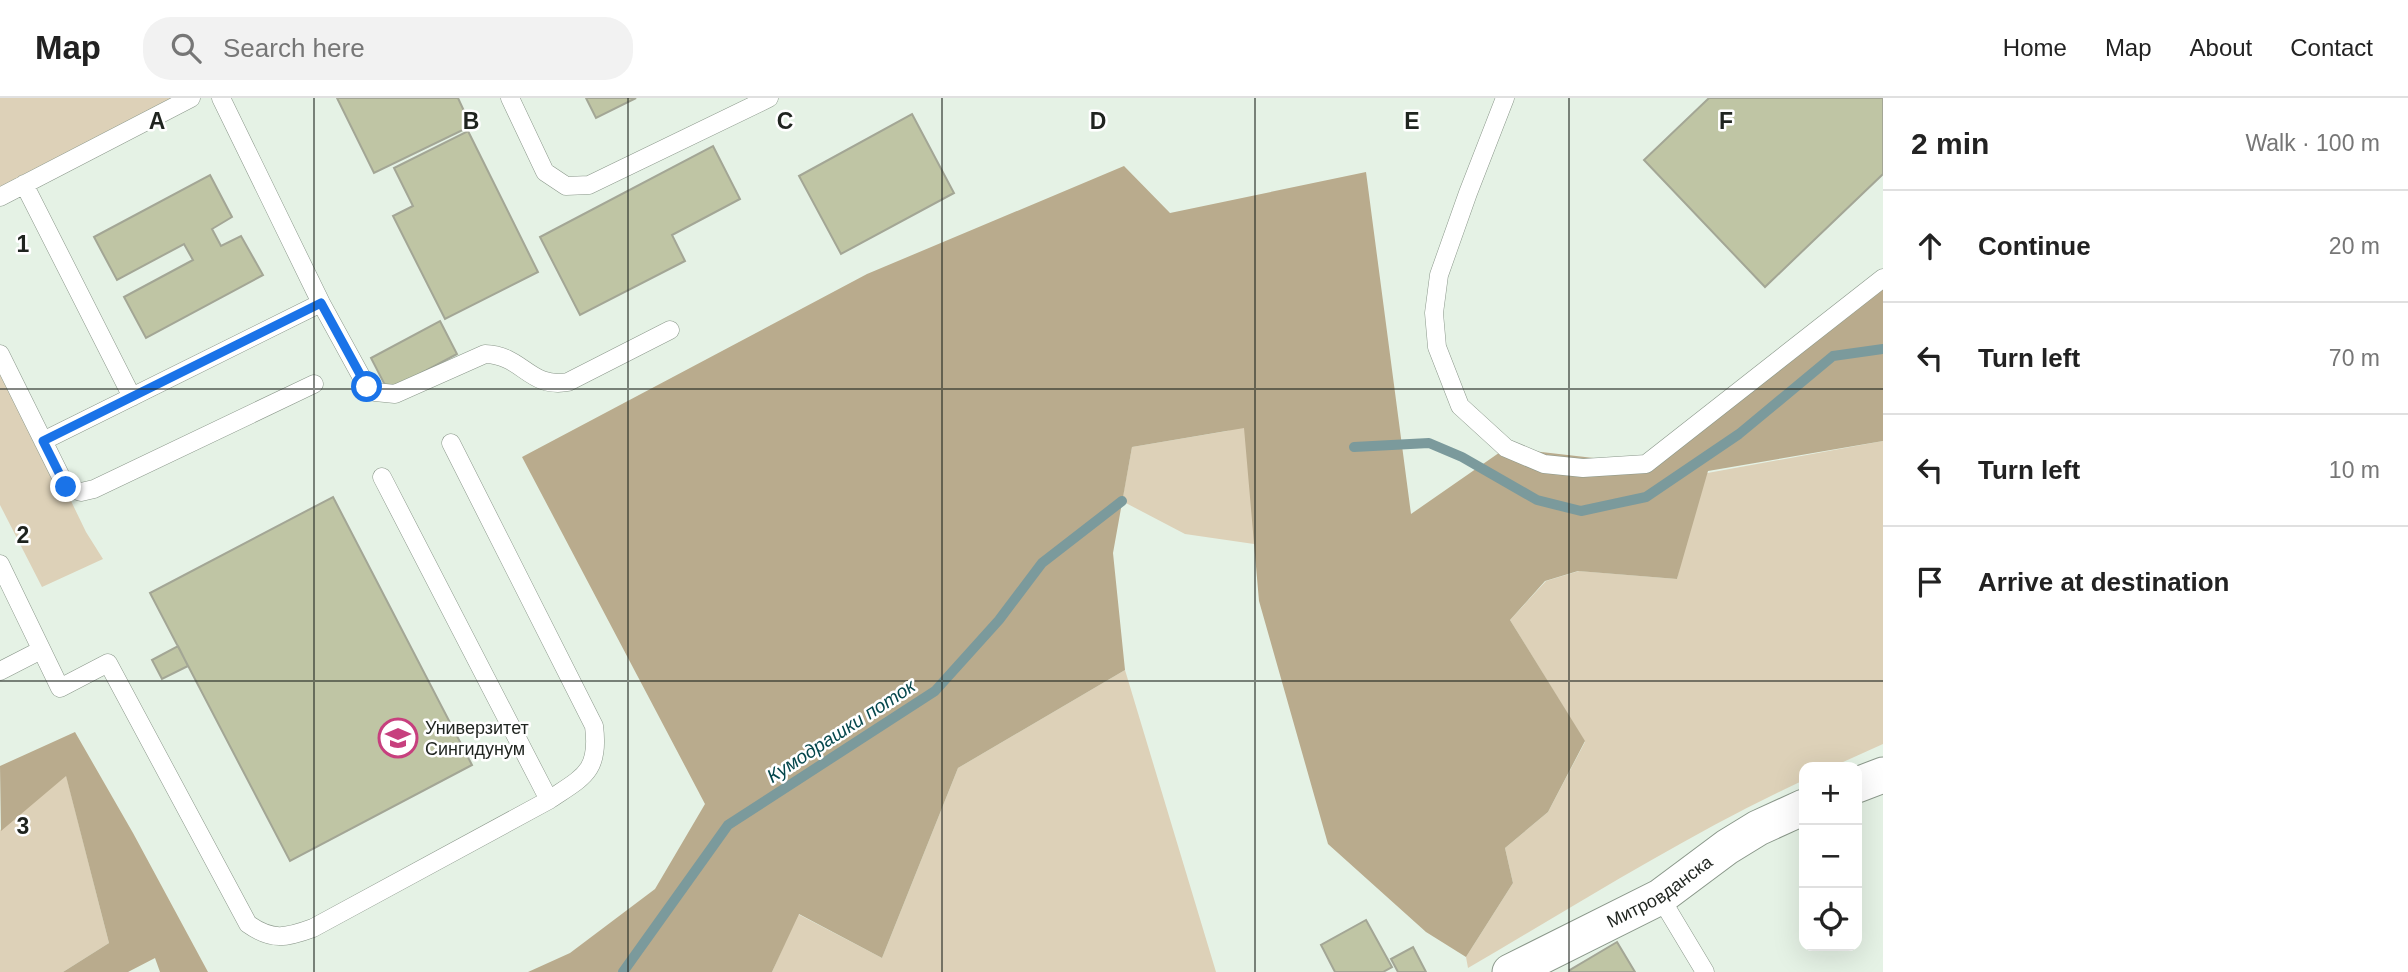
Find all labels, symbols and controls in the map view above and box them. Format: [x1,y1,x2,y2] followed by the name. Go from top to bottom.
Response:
[143,17,633,80] search box
[35,29,101,66] text: Map
[167,29,205,67] icon: search
[223,33,365,63] text: Search here
[2003,34,2067,61] text: Home
[2105,34,2152,61] text: Map
[2190,34,2252,61] text: About
[2290,34,2373,61] text: Contact
[149,108,165,134] text: A
[463,108,479,134] text: B
[777,108,793,134] text: C
[1090,108,1106,134] text: D
[1404,108,1420,134] text: E
[1719,108,1733,134] text: F
[1911,127,1989,160] text: 2 min
[2245,130,2380,156] text: Walk · 100 m
[1911,227,1949,265] icon: ahead
[17,231,30,257] text: 1
[1978,231,2091,261] text: Continue
[2329,233,2380,259] text: 20 m
[1911,339,1949,377] icon: left
[1978,343,2080,373] text: Turn left
[2329,345,2380,371] text: 70 m
[351,371,382,402] route start
[1911,451,1949,489] icon: left
[1978,455,2080,485] text: Turn left
[2329,457,2380,483] text: 10 m
[50,471,81,502] route end
[17,522,29,548] text: 2
[1911,563,1949,601] icon: arrive
[1978,567,2229,597] text: Arrive at destination
[763,675,920,787] water label: Кумодрашки поток
[377,717,419,759] school or university icon: Универзитет Сингидунум
[425,718,529,759] place label: Универзитет Сингидунум
[1799,762,1862,951] map controls
[1799,762,1862,825] button: +
[17,813,29,839] text: 3
[1799,825,1862,888] button: −
[1604,851,1717,932] street label: Митровданска
[1799,888,1862,951] button: locate

